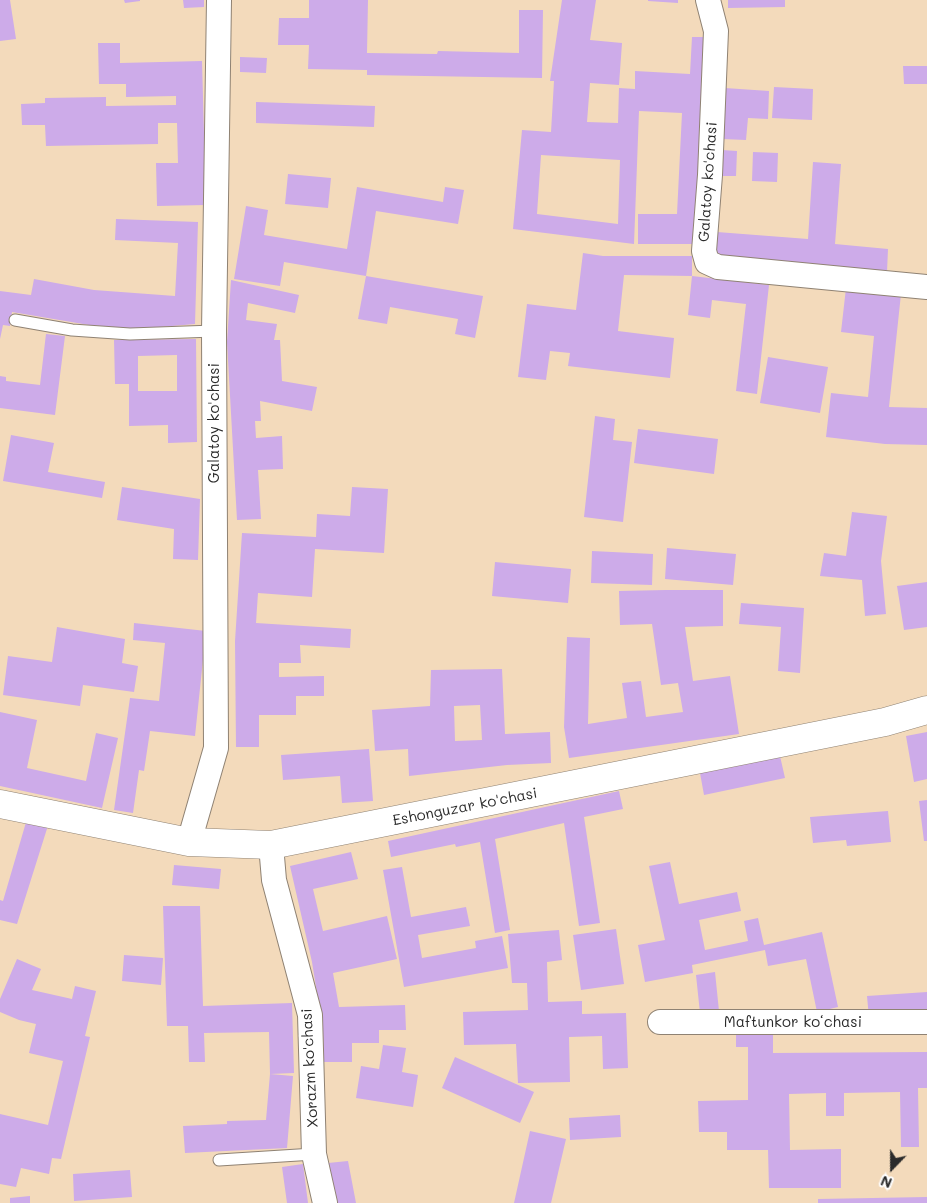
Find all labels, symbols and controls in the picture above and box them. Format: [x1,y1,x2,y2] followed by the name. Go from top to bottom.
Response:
[695,121,721,243] street label: Galatoy ko'chasi
[205,363,223,483] street label: Galatoy ko'chasi
[391,784,539,830] street label: Eshonguzar ko'chasi
[298,1008,322,1128] street label: Xorazm ko'chasi
[724,1013,862,1031] street label: Maftunkor koʻchasi
[867,1143,917,1193] north arrow
[878,1172,895,1193] text: N

